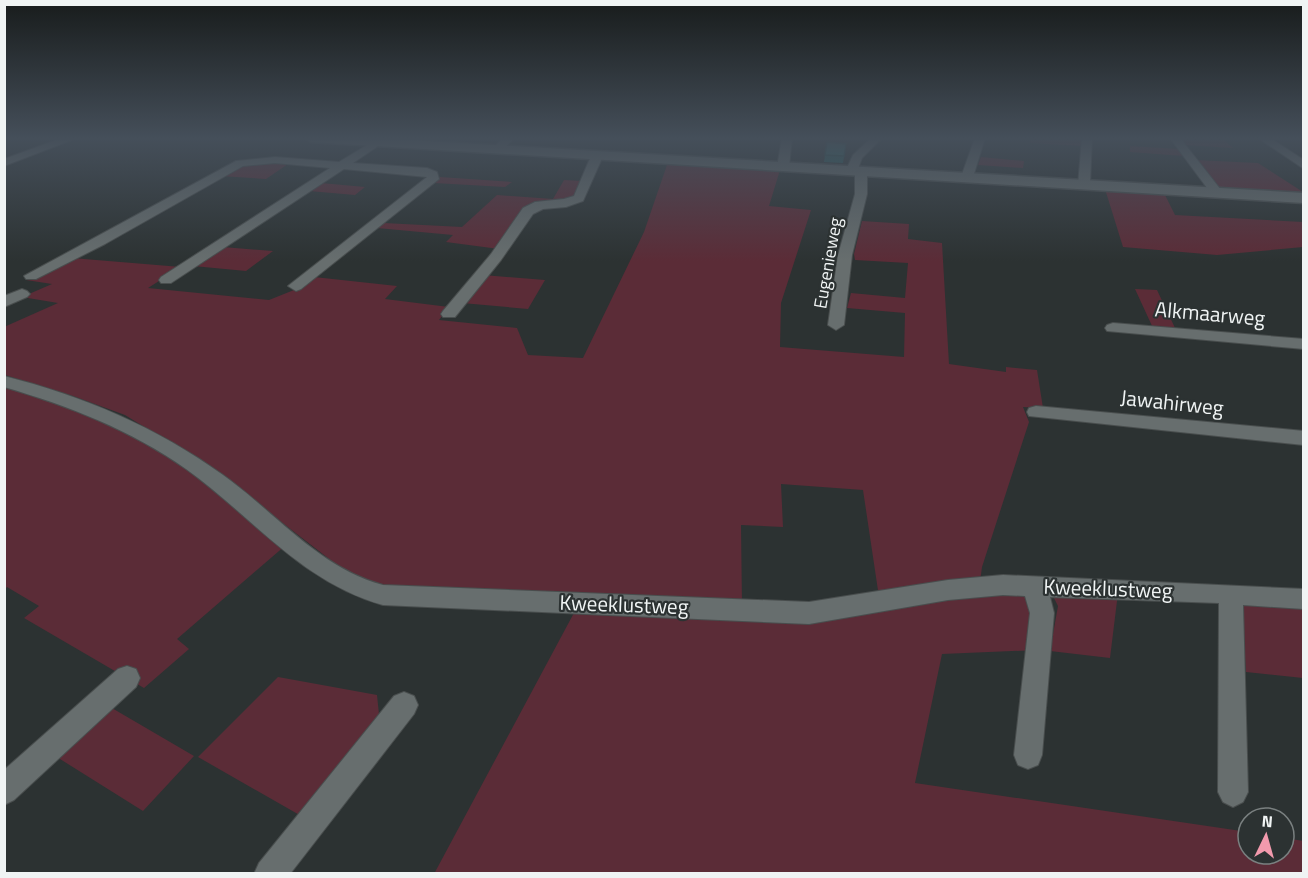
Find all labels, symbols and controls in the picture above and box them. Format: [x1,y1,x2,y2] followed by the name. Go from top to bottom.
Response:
[806,215,849,311] street label: Eugenieweg
[1154,292,1267,334] street label: Alkmaarweg
[1119,381,1225,423] street label: Jawahirweg
[1043,570,1173,606] street label: Kweeklustweg
[559,586,689,622] street label: Kweeklustweg
[1236,806,1296,866] north arrow
[1261,809,1274,833] text: N

